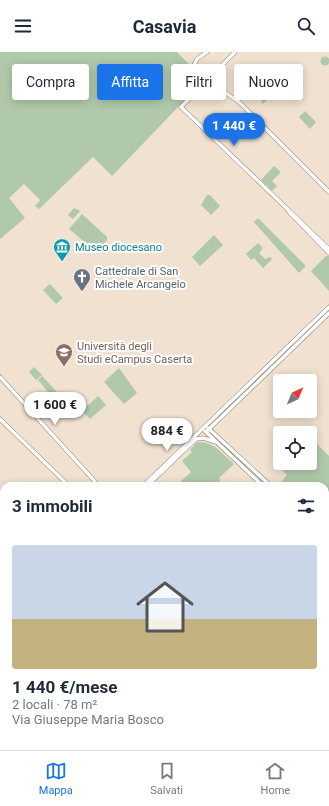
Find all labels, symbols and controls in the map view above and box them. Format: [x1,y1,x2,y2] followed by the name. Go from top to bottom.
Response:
[12,15,34,37] icon: menu
[295,15,317,37] icon: search
[133,16,196,37] text: Casavia
[12,64,89,100] chip: Compra
[97,64,163,100] chip: Affitta
[171,64,226,100] chip: Filtri
[234,64,303,100] chip: Nuovo
[197,113,271,147] pin: 1 440 €
[212,118,256,133] text: 1 440 €
[52,237,72,262] museum icon: Museo diocesano
[75,241,162,254] place label: Museo diocesano
[95,265,186,291] place label: Cattedrale di San Michele Arcangelo
[72,267,92,292] church icon: Cattedrale di San Michele Arcangelo
[77,340,192,366] place label: Università degli Studi eCampus Caserta
[54,342,74,367] school or university icon: Università degli Studi eCampus Caserta
[273,374,317,418] north arrow
[273,374,317,470] map controls
[18,392,92,426] pin: 1 600 €
[33,397,77,412] text: 1 600 €
[139,418,195,452] pin: 884 €
[150,423,184,438] text: 884 €
[273,426,317,470] button: locate
[295,495,317,517] icon: filters
[12,496,93,516] text: 3 immobili
[129,571,201,643] icon: home
[12,677,117,697] text: 1 440 €/mese
[12,697,97,712] text: 2 locali · 78 m²
[12,712,164,727] text: Via Giuseppe Maria Bosco
[39,760,73,797] tab: Mappa
[150,760,183,797] tab: Salvati
[261,760,290,797] tab: Home

